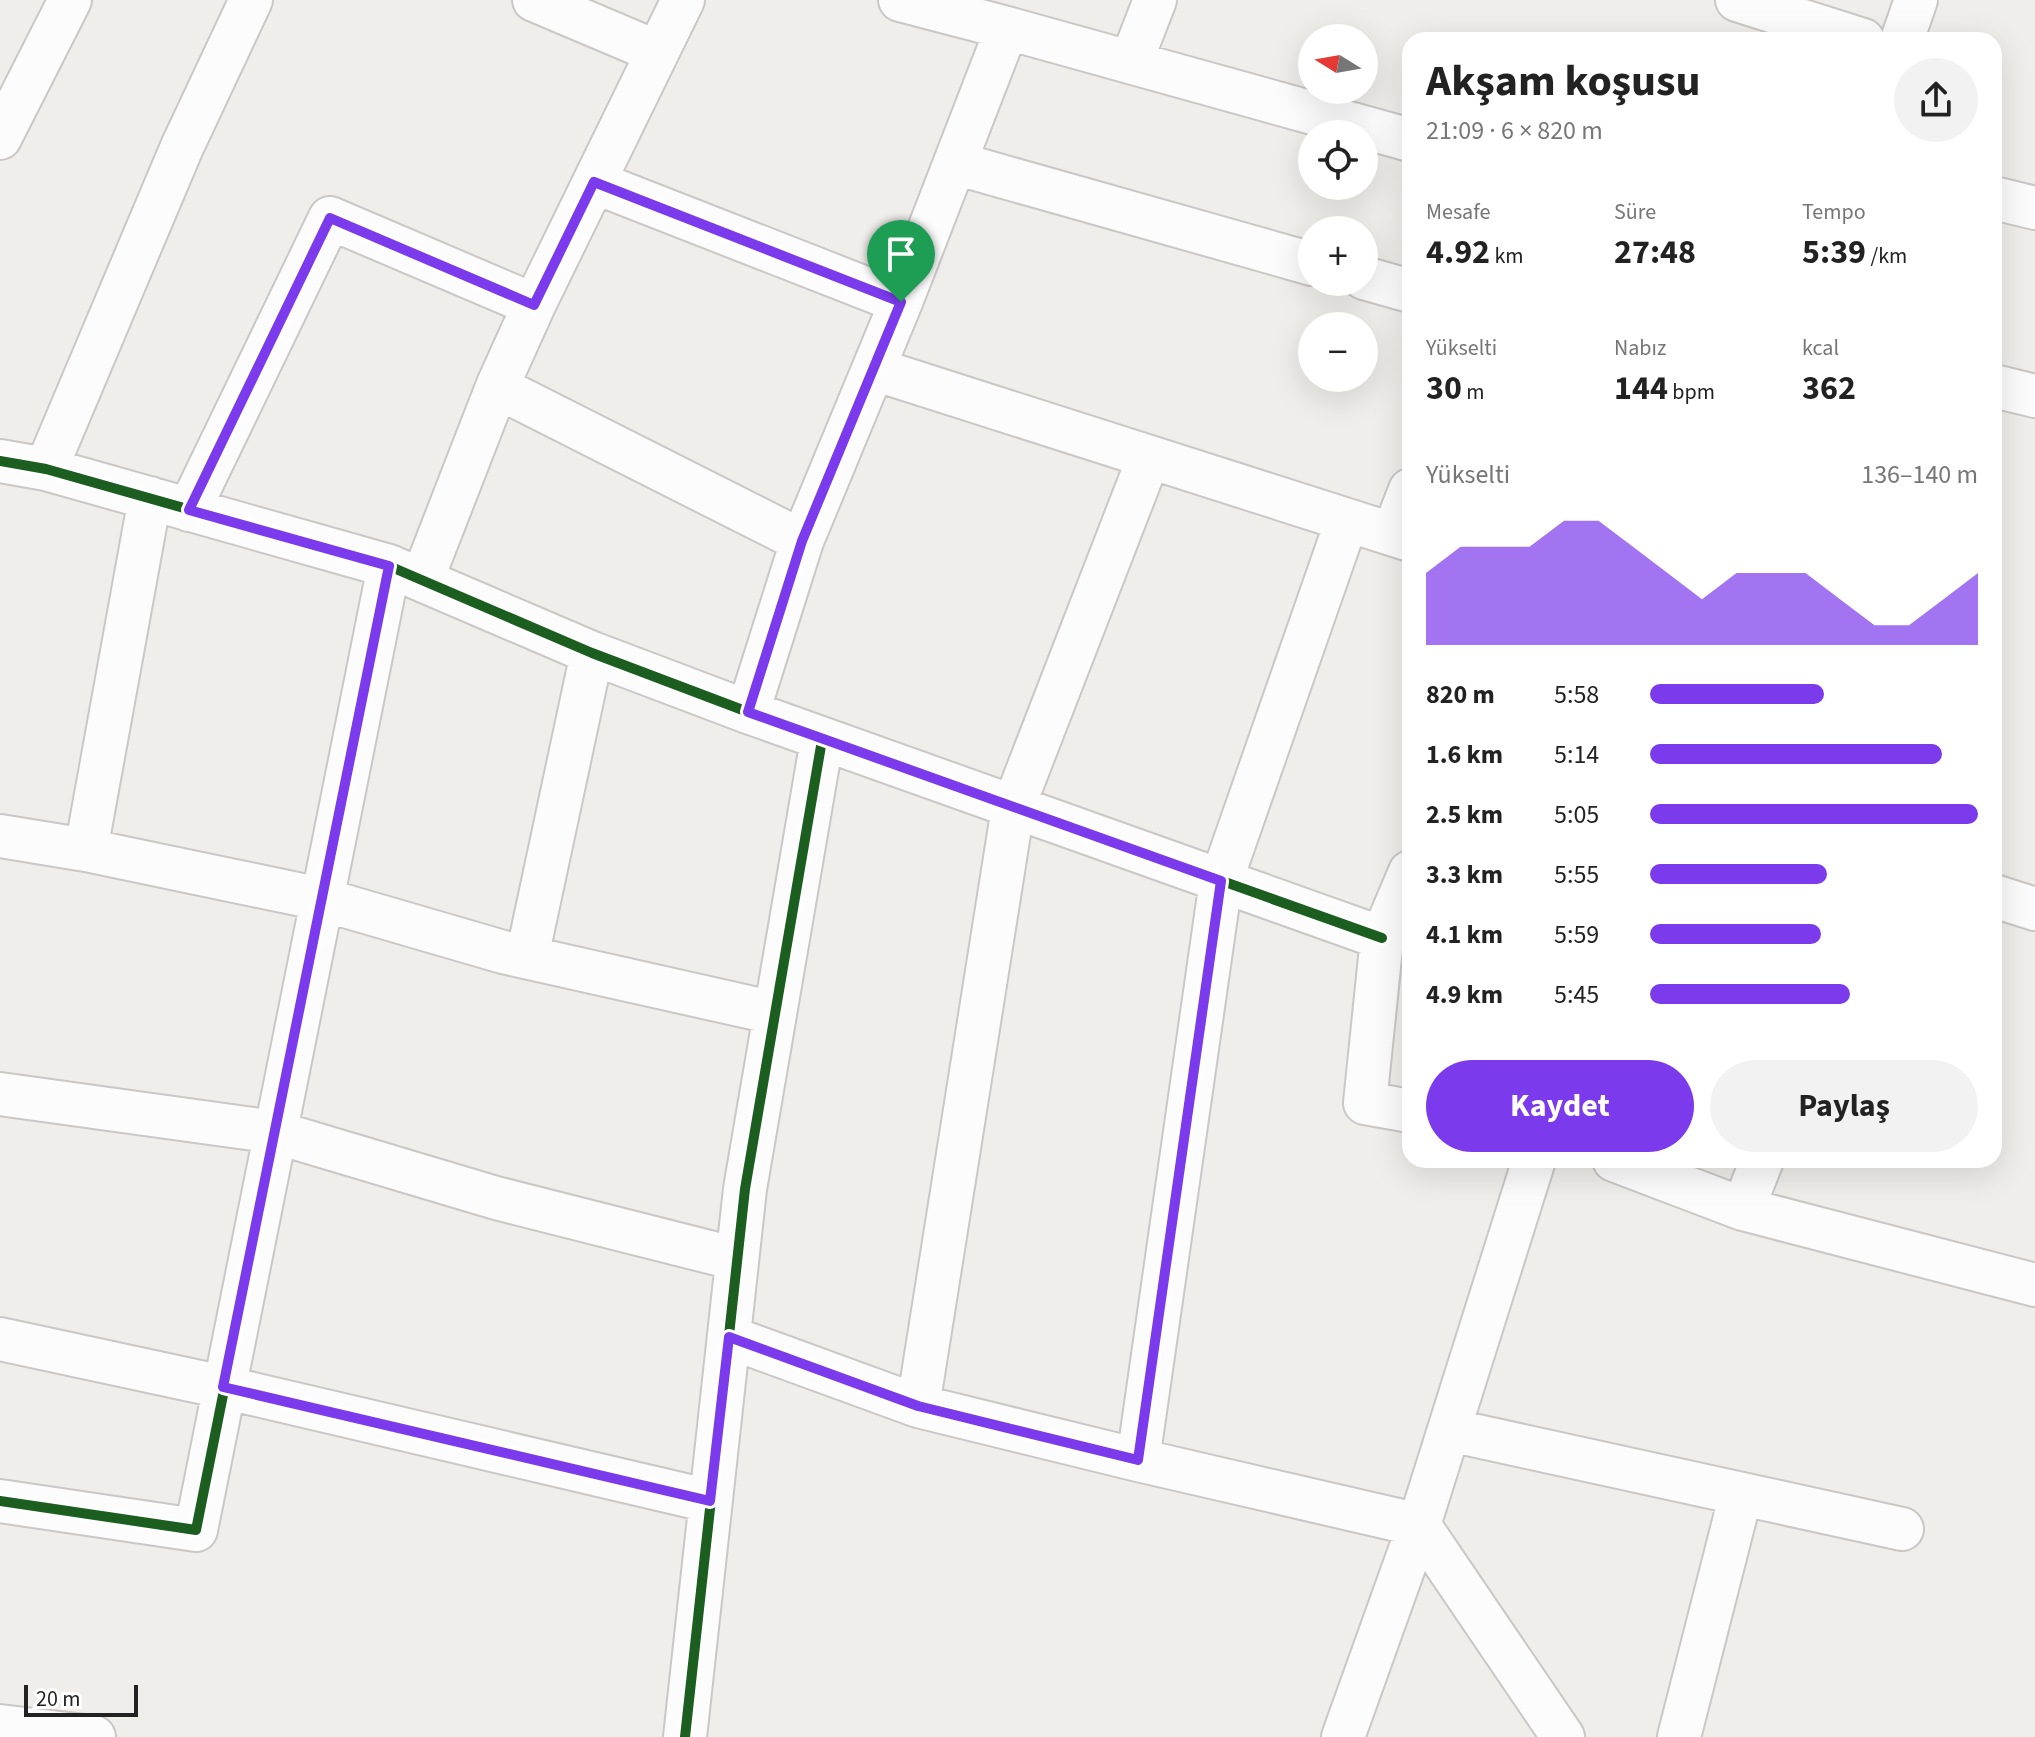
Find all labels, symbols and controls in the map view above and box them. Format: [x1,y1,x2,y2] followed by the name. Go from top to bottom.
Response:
[1298,24,1378,104] north arrow
[1298,24,1378,392] map controls
[1426,50,1701,113] text: Akşam koşusu
[1894,58,1978,142] button: share
[1426,112,1603,149] text: 21:09 · 6 × 820 m
[1298,120,1378,200] button: locate
[1426,196,1490,228] text: Mesafe
[1614,196,1656,228] text: Süre
[1802,196,1866,228] text: Tempo
[1298,216,1378,296] button: +
[867,220,935,302] pin
[1426,228,1490,277] text: 4.92
[1614,228,1696,277] text: 27:48
[1802,228,1866,277] text: 5:39
[879,232,923,276] icon: arrive
[1490,240,1524,272] text: km
[1866,240,1907,272] text: /km
[1298,312,1378,392] button: −
[1426,332,1497,364] text: Yükselti
[1614,332,1666,364] text: Nabız
[1802,332,1839,364] text: kcal
[1426,364,1462,413] text: 30
[1614,364,1668,413] text: 144
[1802,364,1856,413] text: 362
[1462,376,1485,408] text: m
[1668,376,1715,408] text: bpm
[1426,456,1510,493] text: Yükselti
[1861,456,1978,493] text: 136–140 m
[1426,676,1495,713] text: 820 m
[1554,676,1599,713] text: 5:58
[1426,736,1503,773] text: 1.6 km
[1554,736,1599,773] text: 5:14
[1426,796,1503,833] text: 2.5 km
[1554,796,1599,833] text: 5:05
[1426,856,1503,893] text: 3.3 km
[1554,856,1599,893] text: 5:55
[1426,916,1503,953] text: 4.1 km
[1554,916,1599,953] text: 5:59
[1426,976,1503,1013] text: 4.9 km
[1554,976,1599,1013] text: 5:45
[1426,1060,1694,1152] button: Kaydet
[1710,1060,1978,1152] button: Paylaş
[24,1681,138,1717] scale bar
[36,1683,81,1715] text: 20 m

